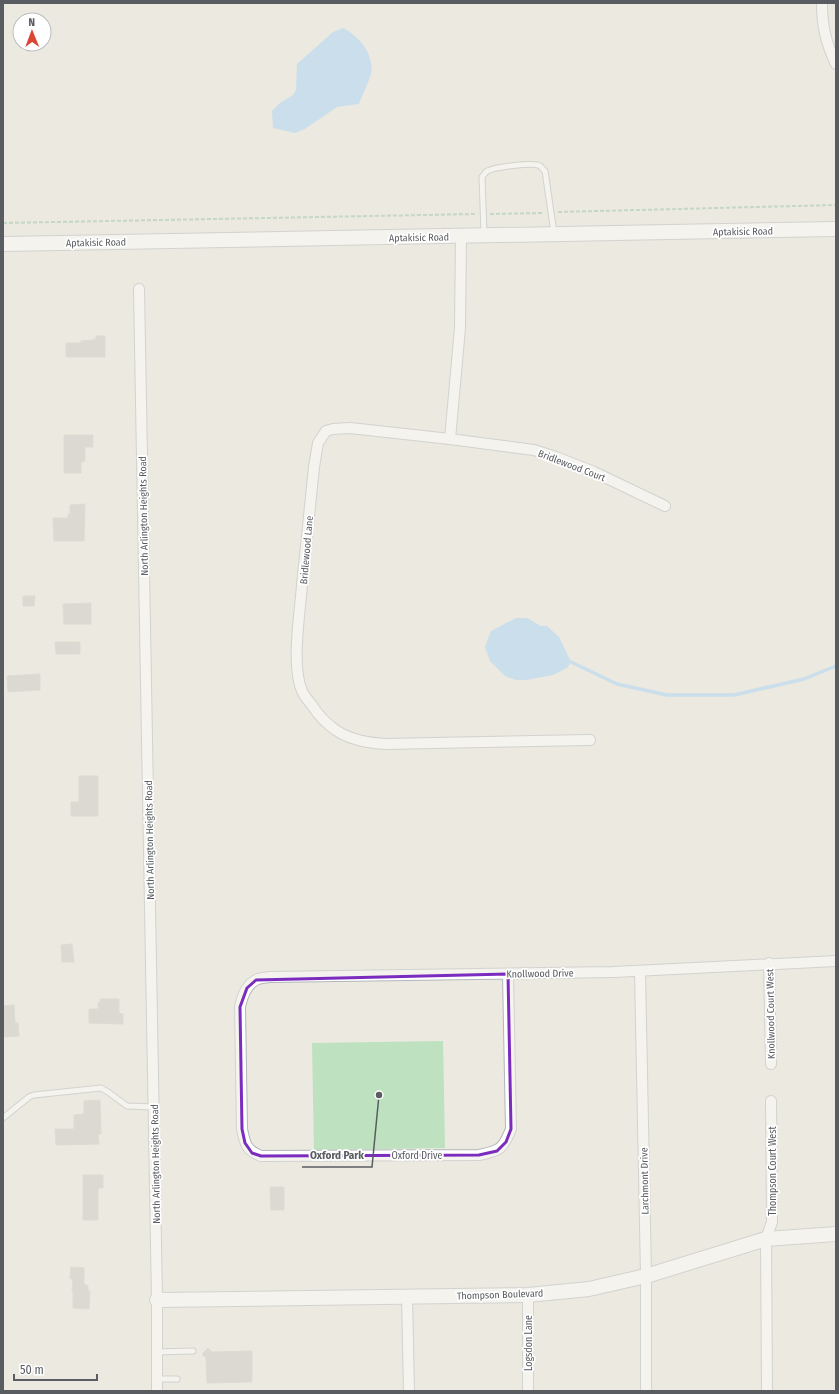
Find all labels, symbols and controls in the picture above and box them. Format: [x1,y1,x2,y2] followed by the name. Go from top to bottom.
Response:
[12,12,52,52] north arrow
[28,16,35,29] text: N
[713,225,773,239] street label: Aptakisic Road
[389,231,449,245] street label: Aptakisic Road
[66,236,126,250] street label: Aptakisic Road
[536,448,608,485] street label: Bridlewood Court
[137,456,151,576] street label: North Arlington Heights Road
[298,515,316,585] street label: Bridlewood Lane
[143,780,157,900] street label: North Arlington Heights Road
[506,967,574,981] street label: Knollwood Drive
[764,968,778,1059] street label: Knollwood Court West
[149,1104,163,1224] street label: North Arlington Heights Road
[767,1125,779,1216] street label: Thompson Court West
[302,1144,372,1167] callout: Oxford Park
[638,1147,652,1215] street label: Larchmont Drive
[310,1149,364,1162] text: Oxford Park
[392,1150,442,1162] street label: Oxford Drive
[457,1287,543,1303] street label: Thompson Boulevard
[523,1315,535,1371] street label: Logsdon Lane
[14,1356,97,1382] scale bar
[20,1363,44,1377] text: 50 m

